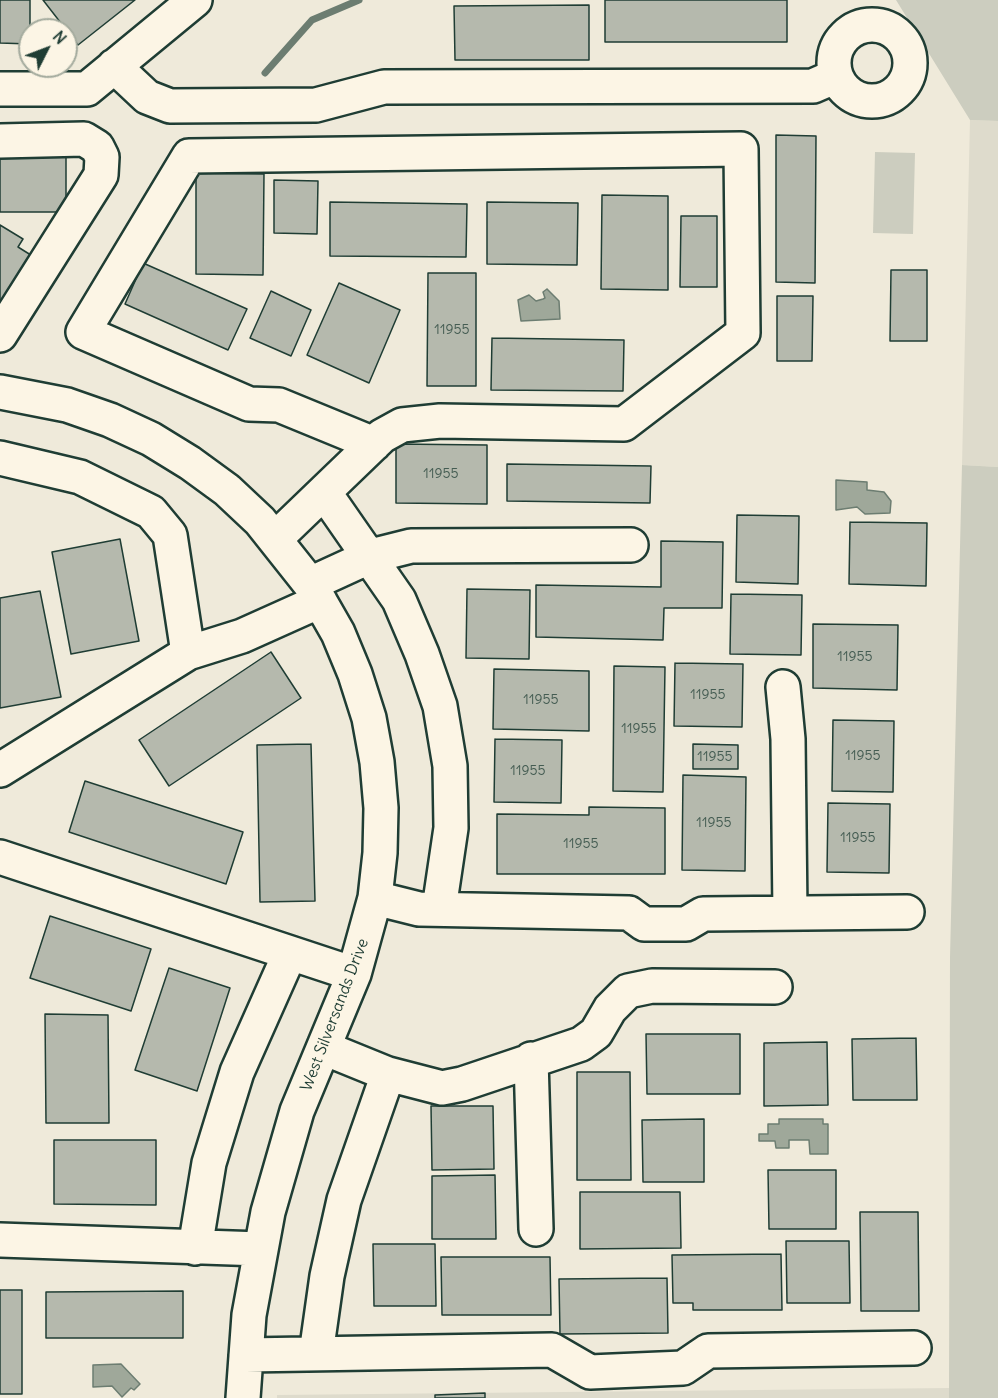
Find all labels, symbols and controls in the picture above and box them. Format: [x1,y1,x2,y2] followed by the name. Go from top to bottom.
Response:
[18,18,78,78] north arrow
[49,26,71,48] text: N
[434,322,470,338] house number: 11955
[423,466,459,482] house number: 11955
[837,649,873,665] house number: 11955
[690,687,726,703] house number: 11955
[523,692,559,708] house number: 11955
[621,721,657,737] house number: 11955
[845,748,881,764] house number: 11955
[697,749,733,765] house number: 11955
[510,763,546,779] house number: 11955
[696,815,732,831] house number: 11955
[840,830,876,846] house number: 11955
[563,836,599,852] house number: 11955
[297,936,373,1094] street label: West Silversands Drive

